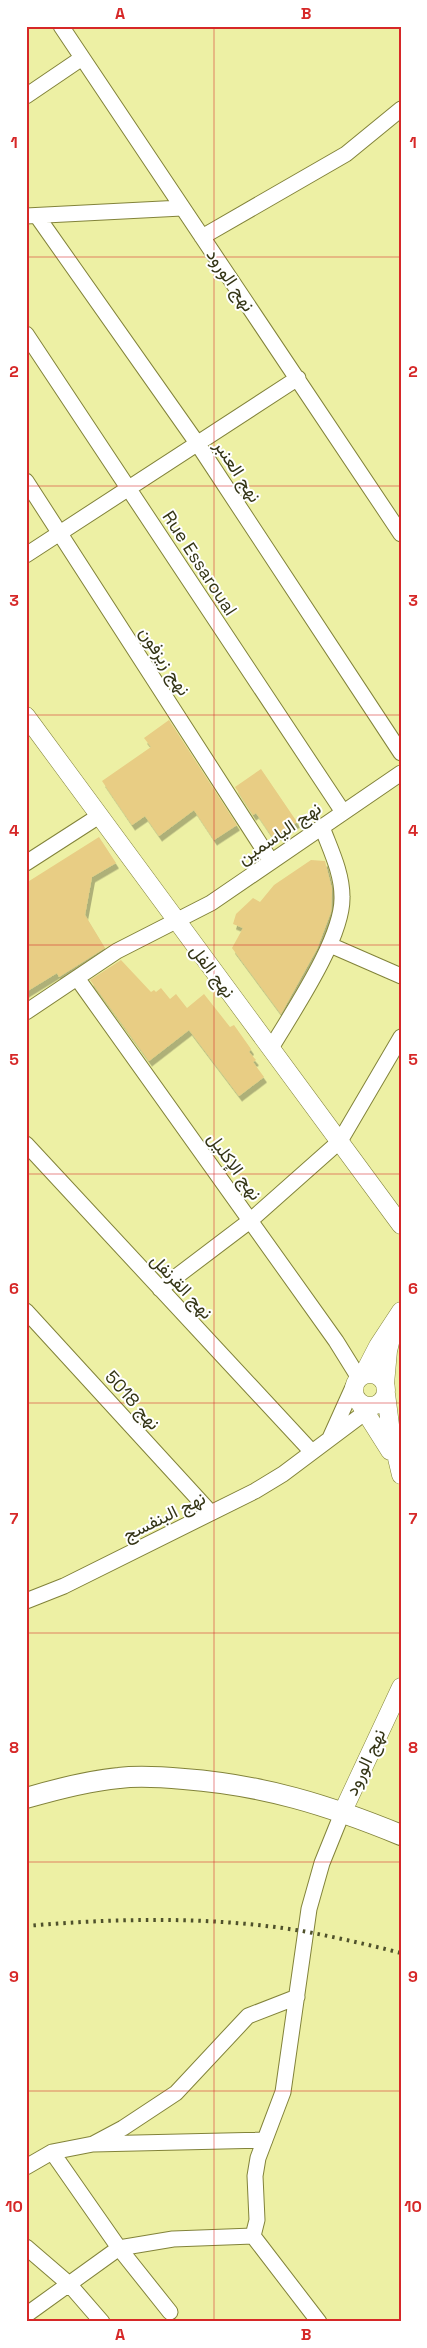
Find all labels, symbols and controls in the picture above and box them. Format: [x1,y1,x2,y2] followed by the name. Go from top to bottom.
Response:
[115,3,125,24] text: A
[301,3,311,24] text: B
[10,132,18,153] text: 1
[409,132,417,153] text: 1
[201,244,260,316] street label: نهج الورود
[9,361,19,382] text: 2
[408,361,418,382] text: 2
[208,435,267,507] street label: نهج العنبر
[158,506,242,620] street label: Rue Essaroual
[9,590,19,611] text: 3
[408,590,418,611] text: 3
[133,622,196,700] street label: نهج زيزفون
[233,797,326,870] street label: نهج الياسمين
[9,820,19,841] text: 4
[408,820,418,841] text: 4
[185,940,241,1003] street label: نهج الفل
[9,1049,19,1070] text: 5
[408,1049,418,1070] text: 5
[202,1128,267,1205] street label: نهج الإكليل
[145,1248,218,1324] street label: نهج القرنفل
[9,1278,19,1299] text: 6
[408,1278,418,1299] text: 6
[100,1365,166,1435] street label: نهج 5018
[119,1486,210,1547] street label: نهج البنفسج
[10,1508,19,1529] text: 7
[409,1508,418,1529] text: 7
[340,1725,391,1799] street label: نهج الورود
[9,1737,19,1758] text: 8
[408,1737,418,1758] text: 8
[9,1966,19,1987] text: 9
[408,1966,418,1987] text: 9
[5,2196,23,2217] text: 10
[404,2196,422,2217] text: 10
[115,2324,125,2345] text: A
[301,2324,311,2345] text: B

